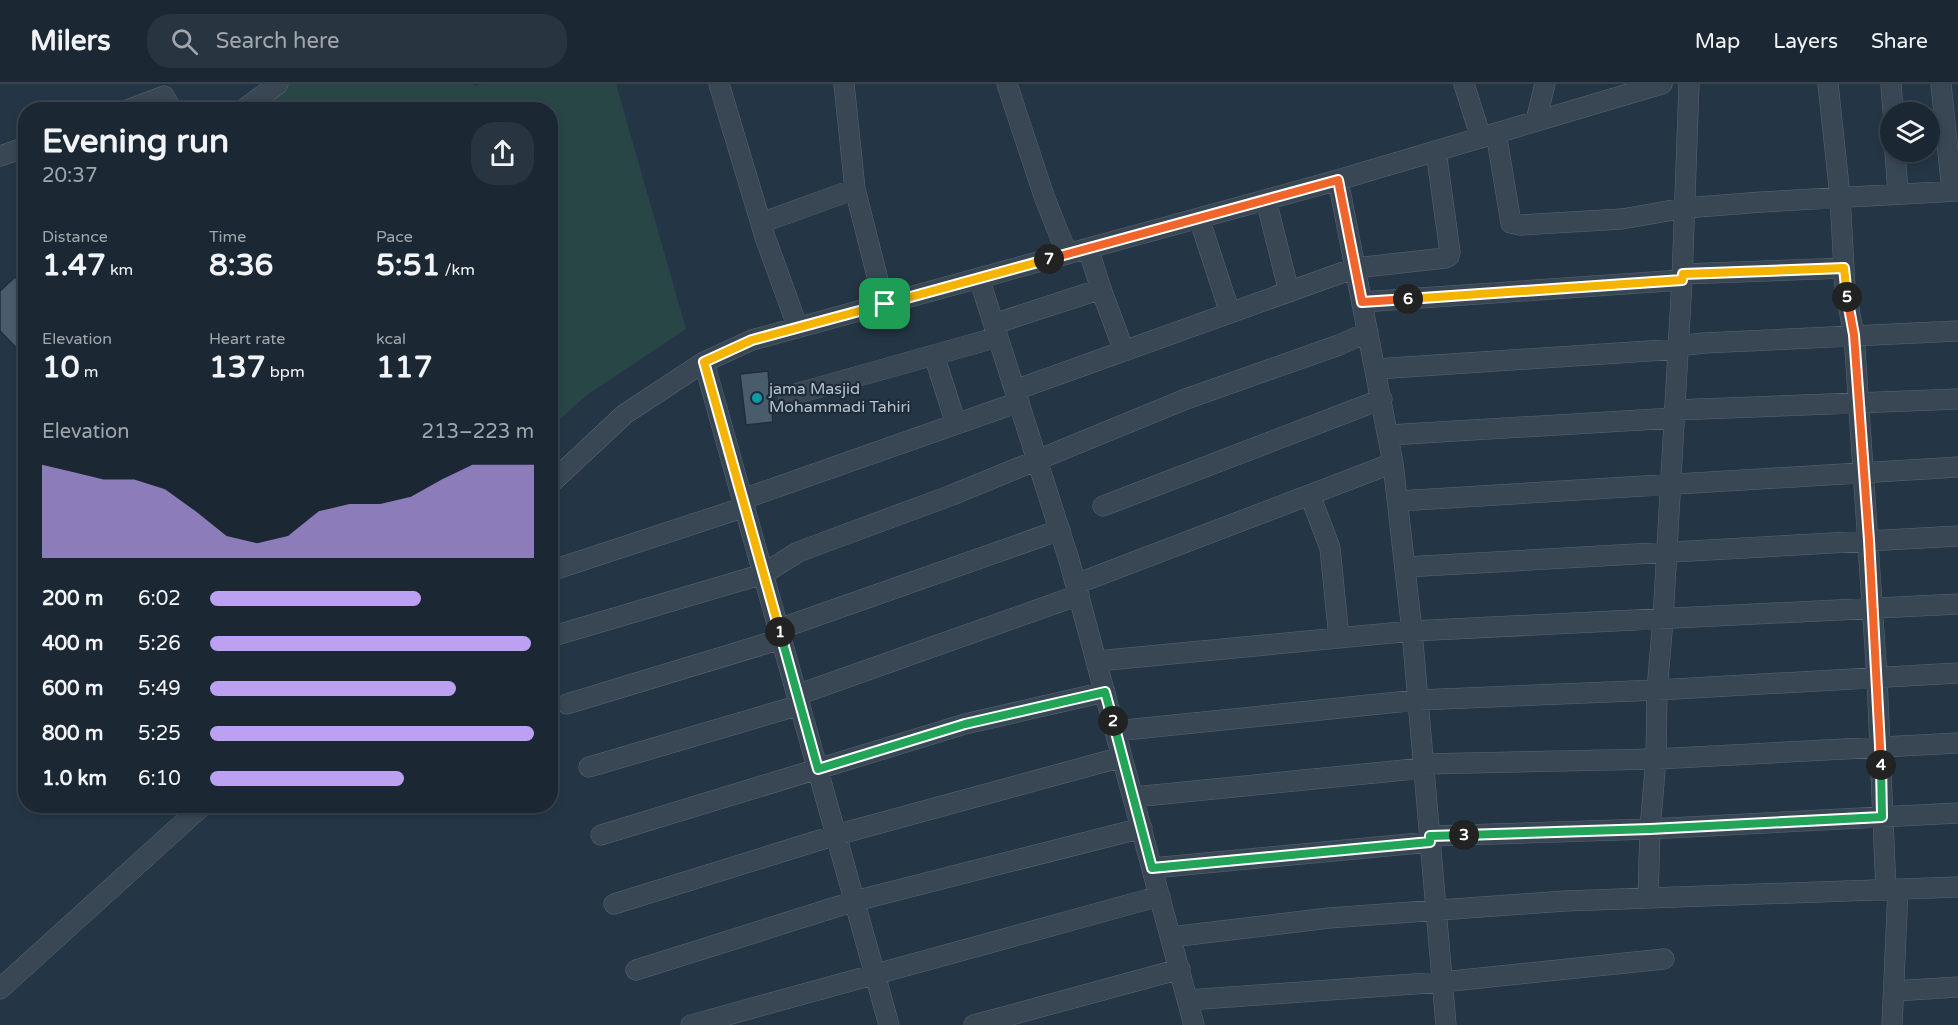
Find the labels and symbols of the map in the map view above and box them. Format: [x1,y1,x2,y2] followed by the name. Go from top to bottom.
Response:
[1034,244,1064,274] pin: 7
[859,278,910,329] pin
[1832,282,1862,312] pin: 5
[1393,284,1423,314] pin: 6
[768,379,911,417] place label: jama Masjid Mohammadi Tahiri
[750,391,764,405] marker: jama Masjid Mohammadi Tahiri
[765,617,795,647] pin: 1
[1098,706,1128,736] pin: 2
[1866,750,1896,780] pin: 4
[1449,820,1479,850] pin: 3

